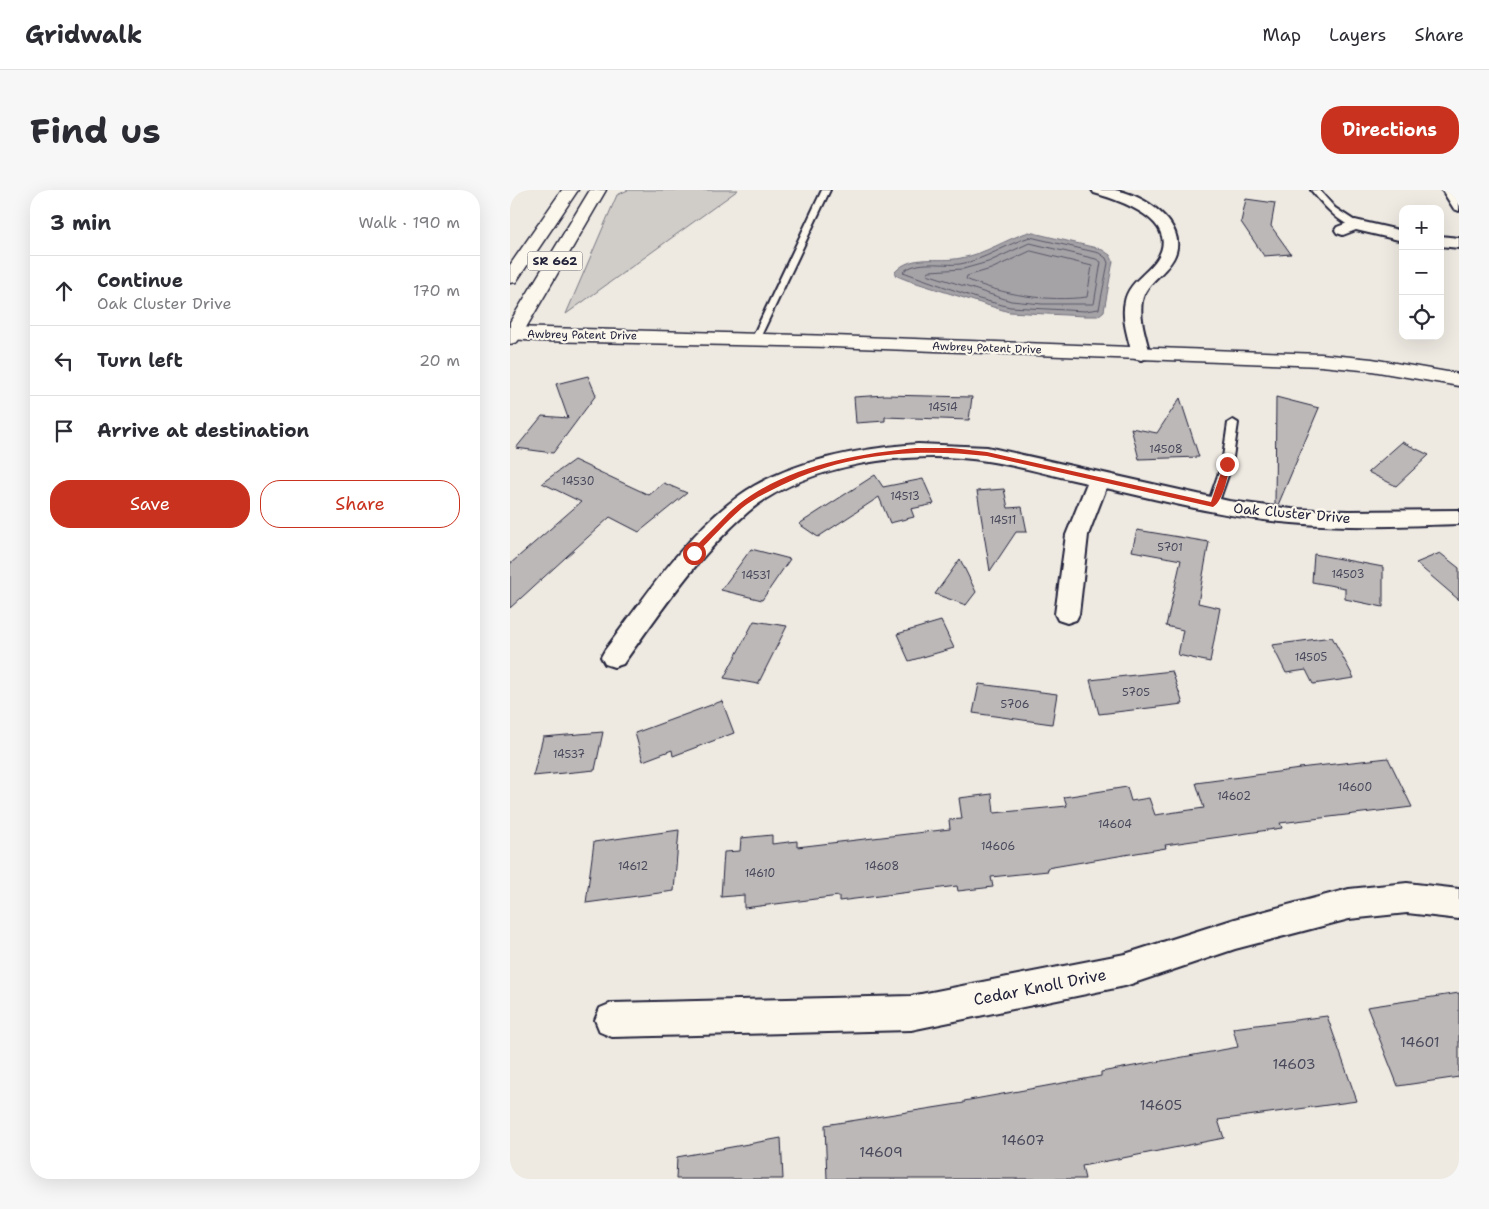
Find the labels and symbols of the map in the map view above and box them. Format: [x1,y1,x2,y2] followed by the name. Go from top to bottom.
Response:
[528,251,582,270] road number: SR 662
[527,327,637,343] street label: Awbrey Patent Drive
[932,339,1042,357] street label: Awbrey Patent Drive
[928,400,958,415] house number: 14514
[1149,442,1183,457] house number: 14508
[1216,453,1239,476] route end
[562,474,594,489] house number: 14530
[890,489,920,504] house number: 14513
[1233,499,1351,527] street label: Oak Cluster Drive
[990,513,1016,528] house number: 14511
[1157,540,1183,555] house number: 5701
[683,542,706,565] route start
[1332,567,1364,582] house number: 14503
[741,568,771,583] house number: 14531
[1295,650,1327,665] house number: 14505
[1122,685,1150,700] house number: 5705
[1001,697,1029,712] house number: 5706
[553,747,585,762] house number: 14537
[1338,780,1372,795] house number: 14600
[1217,789,1251,804] house number: 14602
[1098,817,1132,832] house number: 14604
[981,839,1015,854] house number: 14606
[618,859,648,874] house number: 14612
[865,859,899,874] house number: 14608
[745,866,775,881] house number: 14610
[972,964,1108,1010] street label: Cedar Knoll Drive
[1400,1033,1440,1051] house number: 14601
[1272,1055,1316,1073] house number: 14603
[1140,1096,1182,1114] house number: 14605
[1001,1131,1045,1149] house number: 14607
[859,1143,903,1161] house number: 14609

